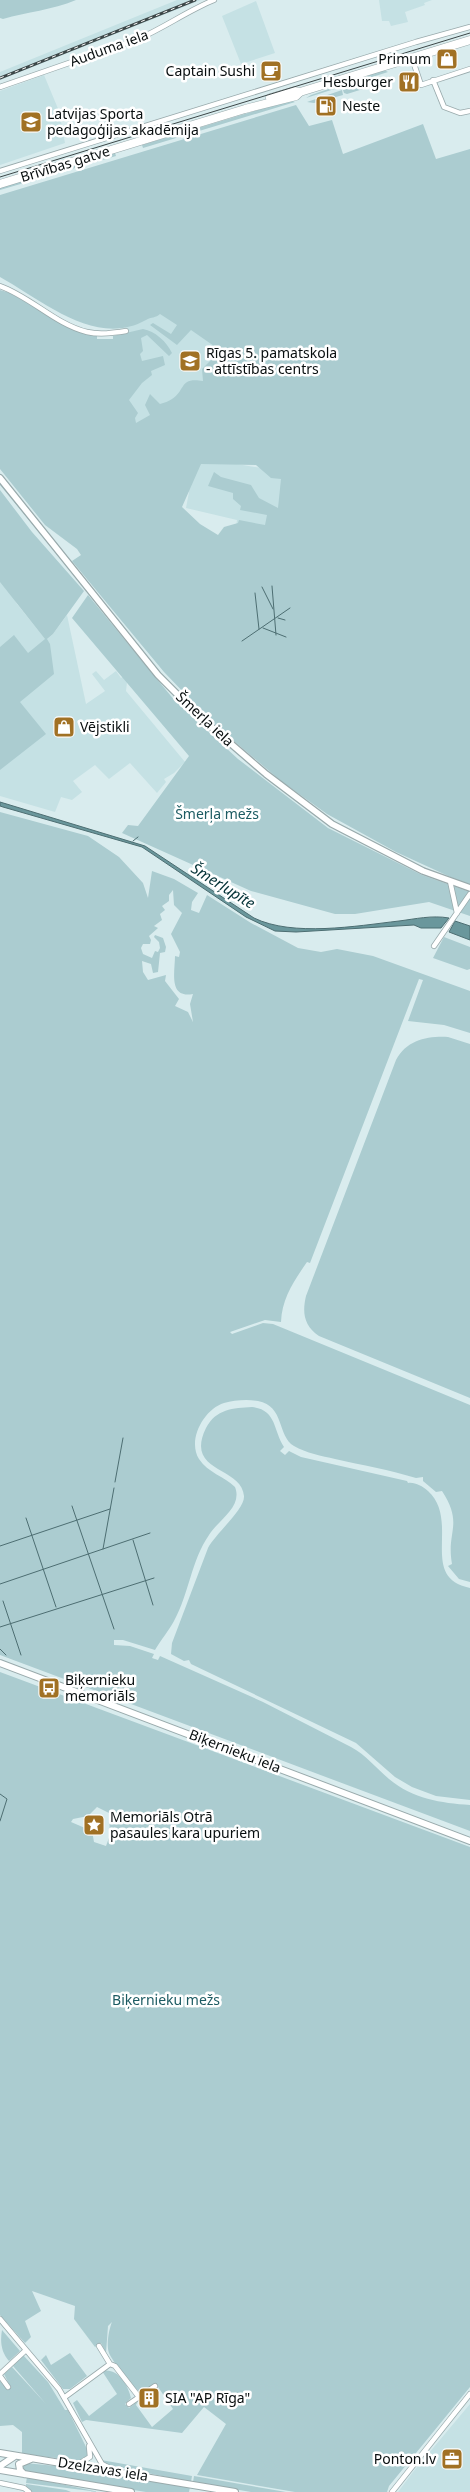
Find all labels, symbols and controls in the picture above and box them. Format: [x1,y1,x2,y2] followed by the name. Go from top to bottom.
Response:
[67,25,151,71] street label: Auduma iela
[435,47,459,71] shop icon: Primum
[378,49,431,68] place label: Primum
[259,59,283,83] cafe icon: Captain Sushi
[166,61,255,80] place label: Captain Sushi
[397,70,421,94] restaurant icon: Hesburger
[323,72,393,91] place label: Hesburger
[314,94,338,118] fuel station icon: Neste
[342,96,380,115] place label: Neste
[47,104,199,139] place label: Latvijas Sporta pedagoģijas akadēmija
[19,110,43,134] school or university icon: Latvijas Sporta pedagoģijas akadēmija
[18,141,112,186] street label: Brīvības gatve
[206,343,337,378] place label: Rīgas 5. pamatskola - attīstības centrs
[178,349,202,373] school or university icon: Rīgas 5. pamatskola - attīstības centrs
[172,687,238,750] street label: Šmerļa iela
[52,715,76,739] shop icon: Vējstikli
[80,717,130,736] place label: Vējstikli
[175,804,259,823] park label: Šmerļa mežs
[188,858,260,913] water label: Šmerļupīte
[65,1670,135,1705] place label: Biķernieku memoriāls
[37,1676,61,1700] bus stop icon: Biķernieku memoriāls
[187,1724,284,1777] street label: Biķernieku iela
[110,1807,260,1842] place label: Memoriāls Otrā pasaules kara upuriem
[82,1813,106,1837] place icon: Memoriāls Otrā pasaules kara upuriem
[112,1990,220,2009] park label: Biķernieku mežs
[137,2386,161,2410] building icon: SIA "AP Rīga"
[165,2388,250,2407] place label: SIA "AP Rīga"
[440,2447,464,2471] office icon: Ponton.lv
[374,2449,437,2468] place label: Ponton.lv
[57,2452,150,2485] street label: Dzelzavas iela

